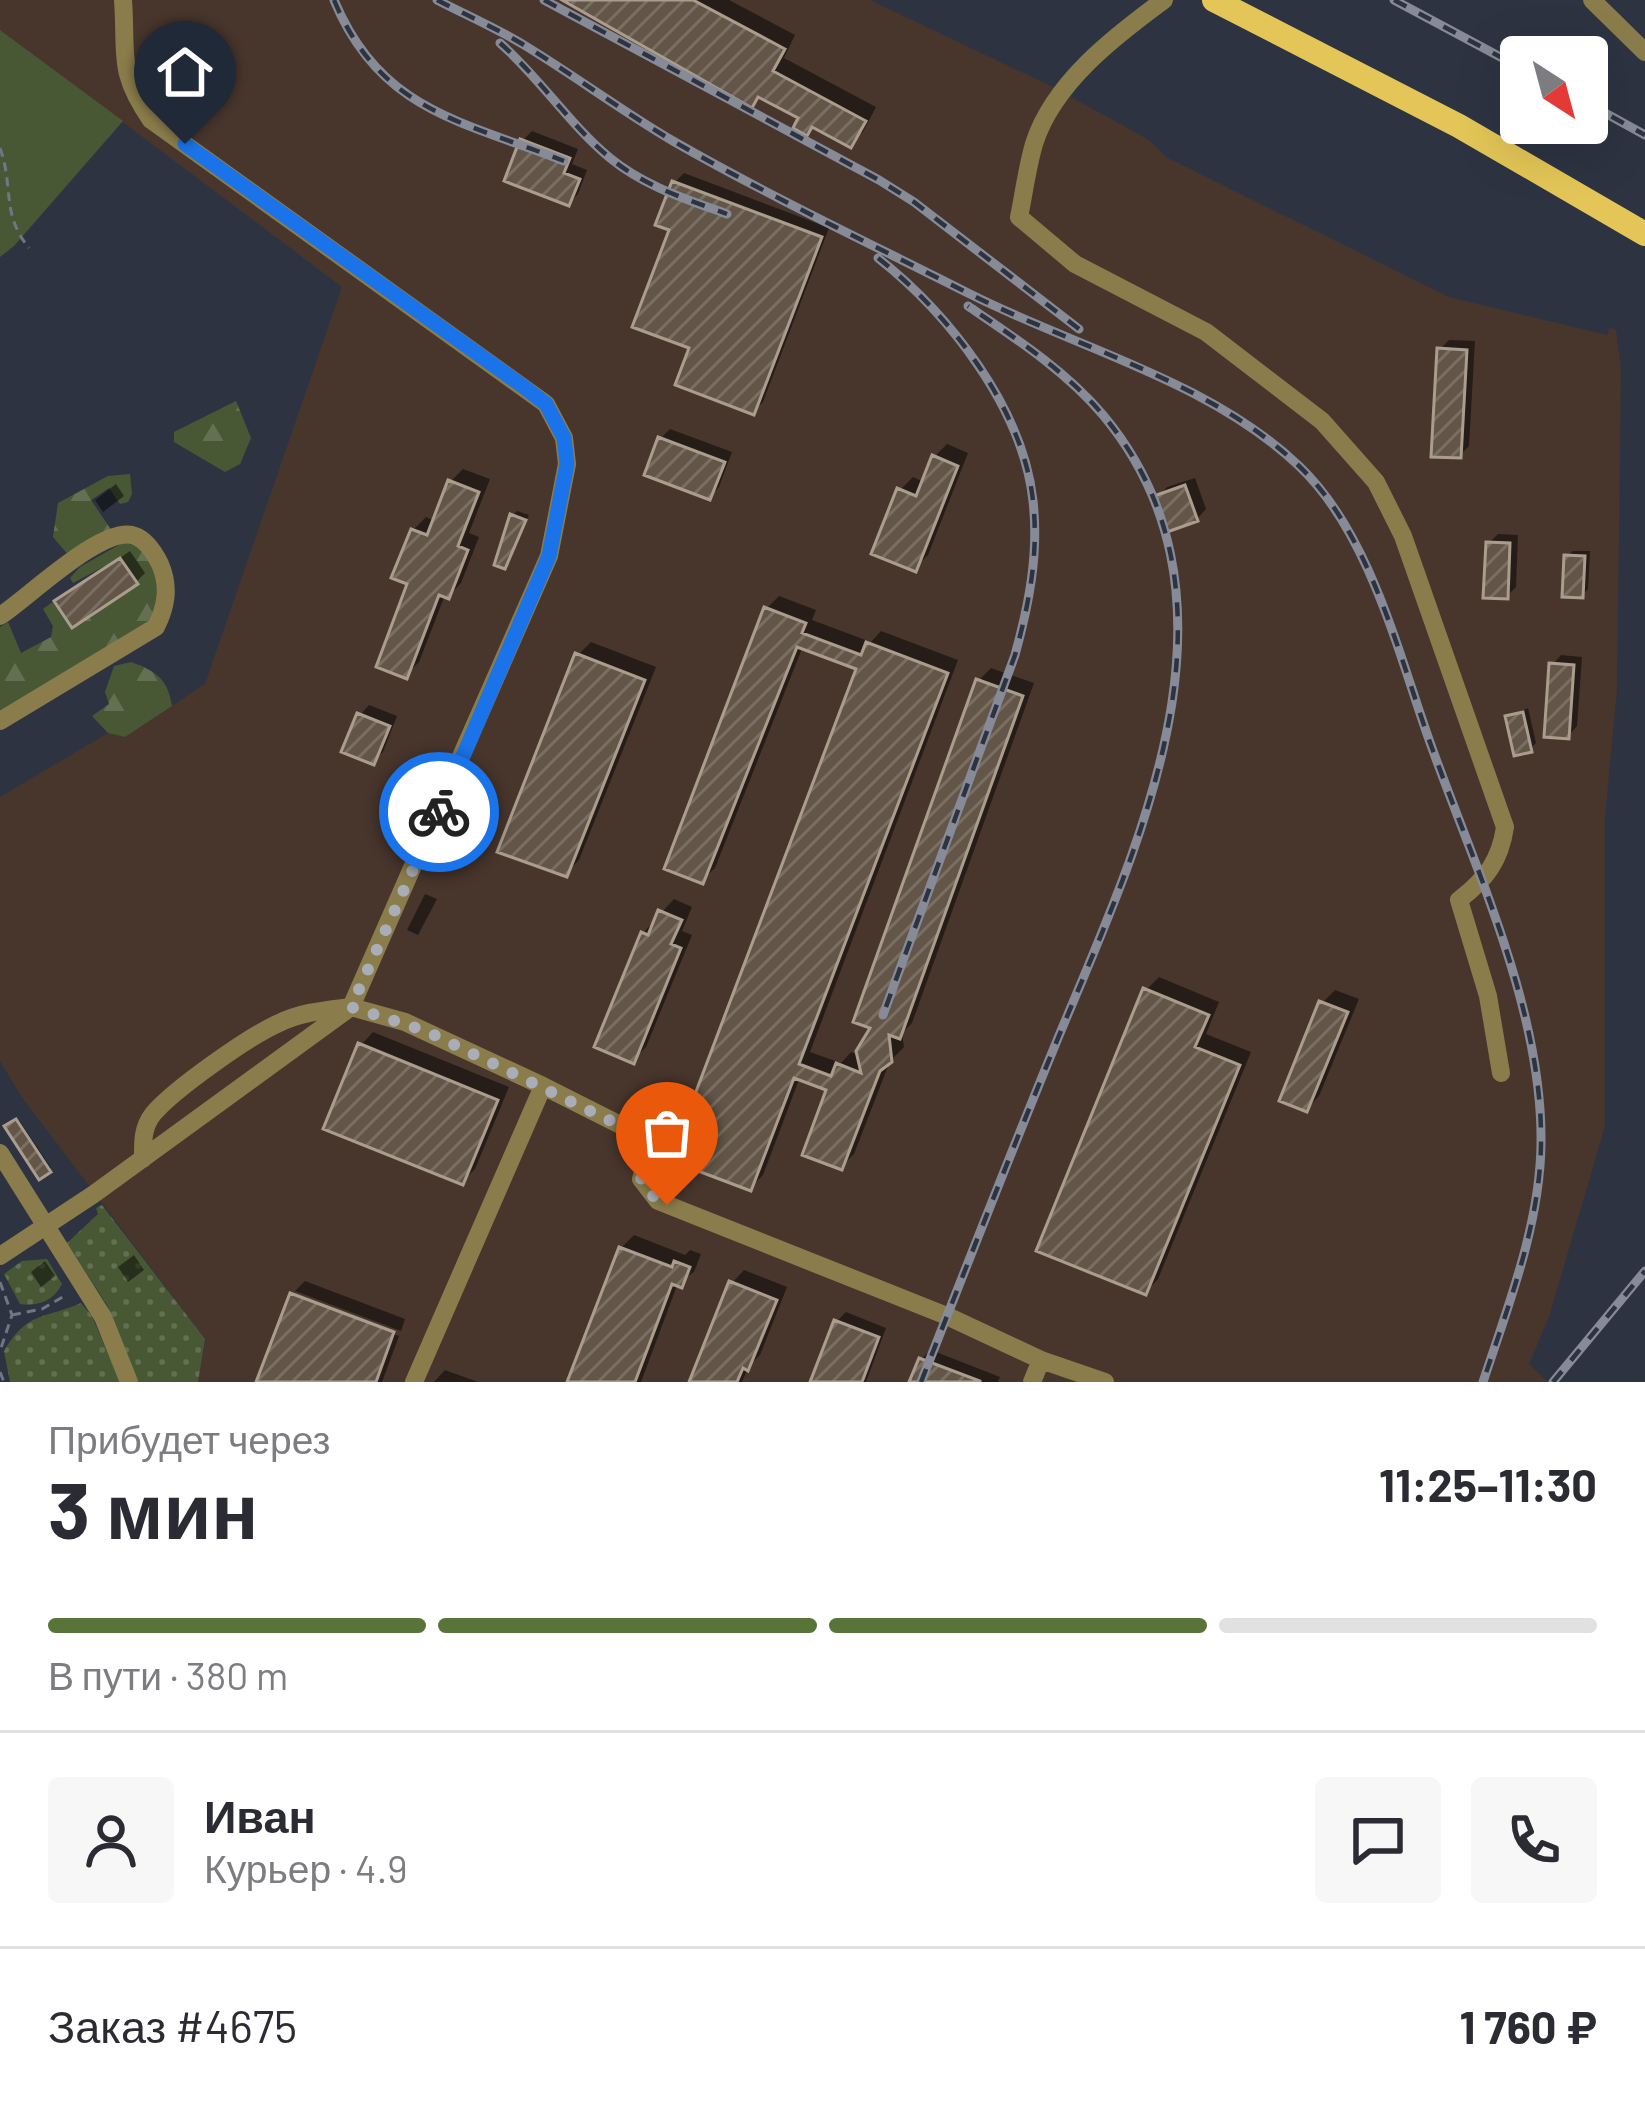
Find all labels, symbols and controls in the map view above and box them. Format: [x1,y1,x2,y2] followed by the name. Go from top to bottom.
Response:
[134,21.0,236,144] pin
[1500,36,1608,144] north arrow
[1500,36,1608,144] map controls
[152,39,218,105] icon: home
[379,752,499,872] courier
[406,779,472,845] icon: bike
[616,1082,718,1205] pin
[634,1100,700,1166] icon: bag
[48,1415,330,1462] text: Прибудет через
[1379,1457,1597,1511] text: 11:25–11:30
[48,1461,258,1555] text: 3 мин
[48,1651,288,1698] text: В пути · 380 m
[48,1777,174,1903] button: person
[1315,1777,1441,1903] button: chat
[1471,1777,1597,1903] button: phone
[204,1788,316,1842] text: Иван
[204,1844,408,1891] text: Курьер · 4.9
[48,1998,297,2052] text: Заказ #4675
[1459,1999,1597,2053] text: 1 760 ₽

